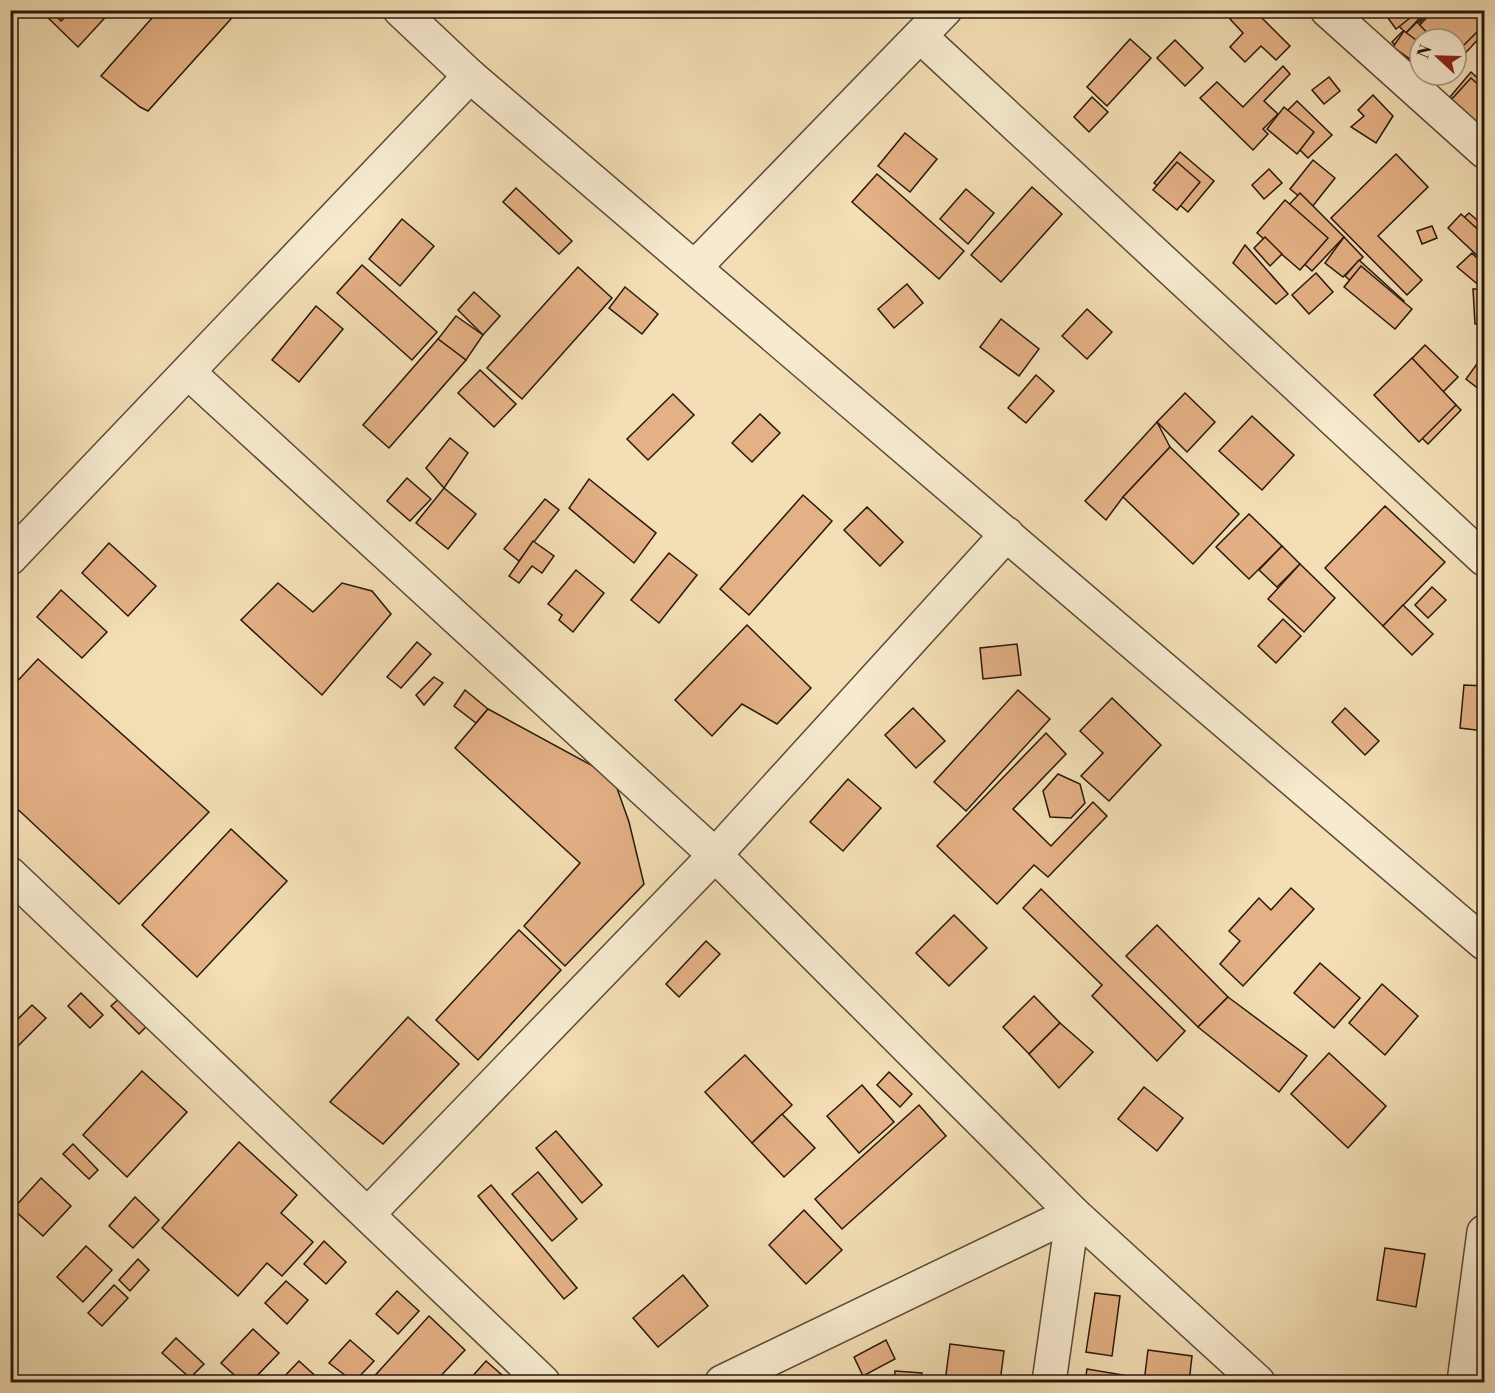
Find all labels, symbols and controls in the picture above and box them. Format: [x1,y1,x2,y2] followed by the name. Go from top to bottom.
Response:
[1408,27,1468,87] north arrow
[1413,42,1437,61] text: N

